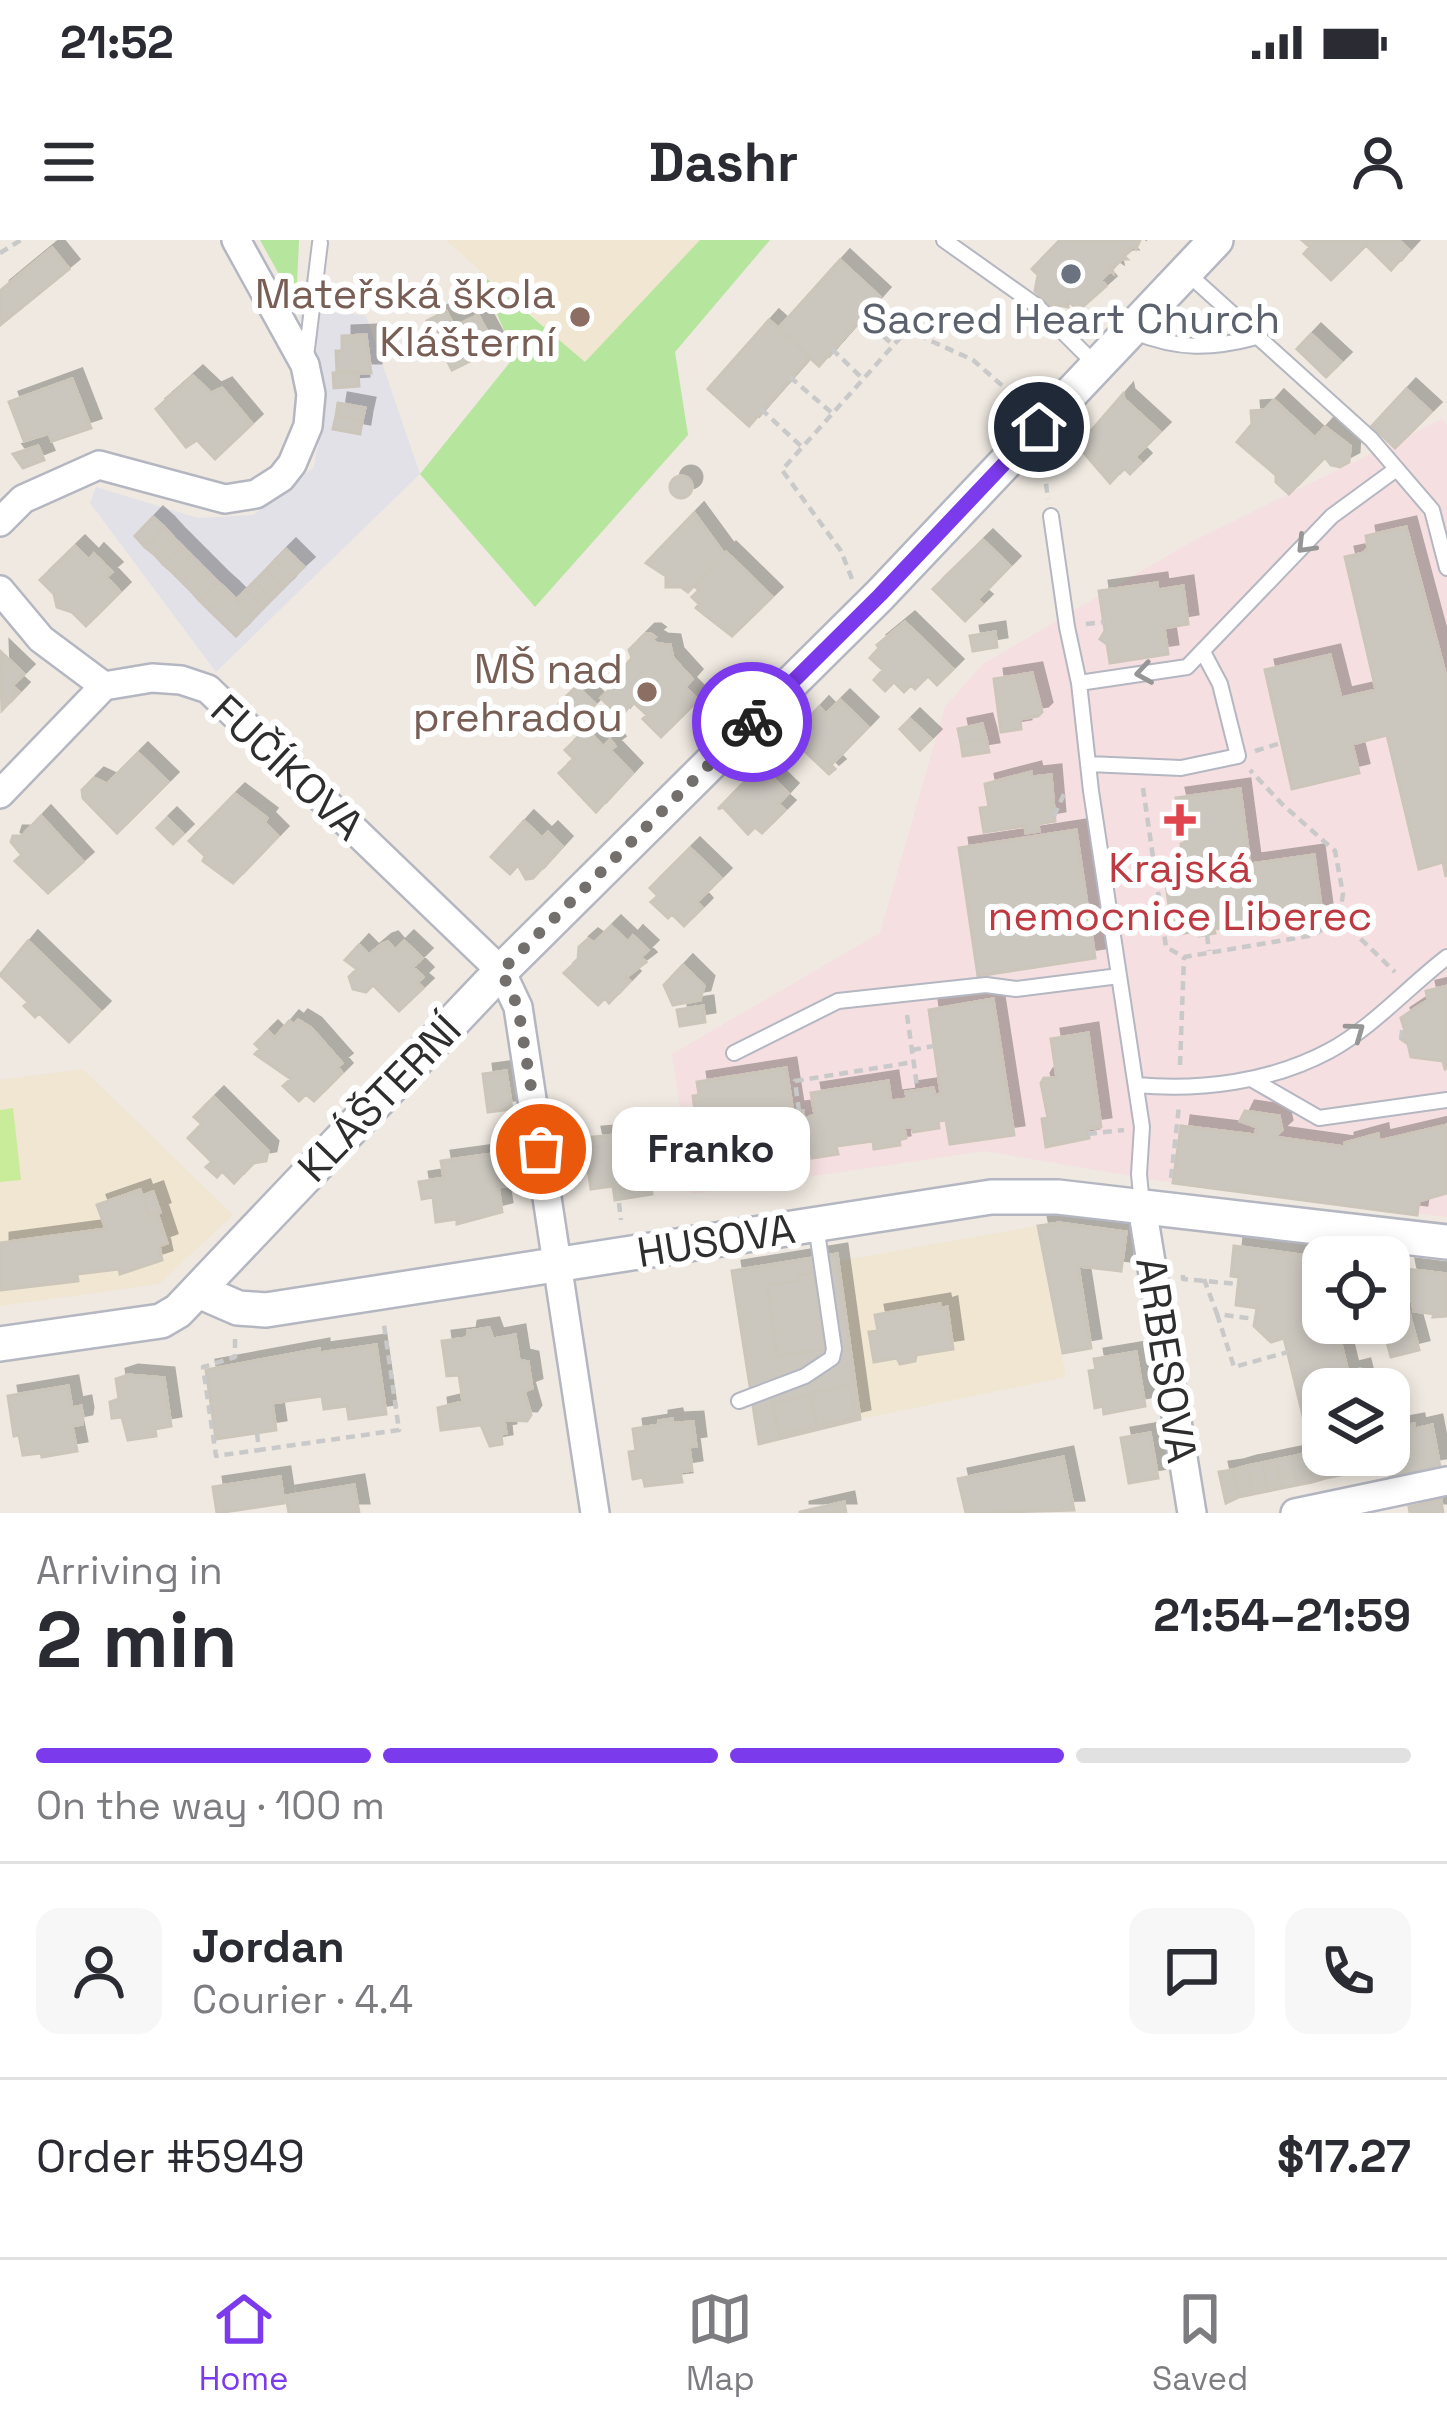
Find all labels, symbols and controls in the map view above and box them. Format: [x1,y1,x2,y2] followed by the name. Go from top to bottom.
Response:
[60,14,174,71] text: 21:52
[649,128,798,197] text: Dashr
[36,129,102,195] icon: menu
[1345,129,1411,195] icon: person
[1058,261,1084,287] marker: Sacred Heart Church
[255,267,557,368] place label: Mateřská škola Klášterní
[862,292,1280,345] place label: Sacred Heart Church
[567,304,593,330] marker: Mateřská škola Klášterní
[988,376,1090,478] pin
[1006,394,1072,460] icon: home
[1298,531,1320,553] one-way arrow
[413,642,623,743] place label: MŠ nad prehradou
[1134,660,1154,685] one-way arrow
[692,662,812,782] courier
[634,679,660,705] marker: MŠ nad prehradou
[200,683,375,852] street label: FUČÍKOVA
[719,689,785,755] icon: bike
[1164,804,1196,836] marker: Krajská nemocnice Liberec
[988,841,1372,942] place label: Krajská nemocnice Liberec
[287,1004,472,1193] street label: KLÁŠTERNÍ
[1343,1023,1365,1045] one-way arrow
[490,1098,592,1200] pin
[613,1107,811,1191] callout: Franko
[508,1116,574,1182] icon: bag
[647,1124,775,1173] text: Franko
[633,1202,799,1279] street label: HUSOVA
[1302,1236,1410,1476] map controls
[1302,1236,1410,1344] button: locate
[1124,1253,1209,1467] street label: ARBESOVA
[1302,1368,1410,1476] button: layers
[36,1546,223,1595] text: Arriving in
[1153,1587,1411,1644] text: 21:54–21:59
[36,1590,238,1690] text: 2 min
[36,1781,385,1830] text: On the way · 100 m
[36,1908,162,2034] button: person
[1129,1908,1255,2034] button: chat
[1285,1908,1411,2034] button: phone
[192,1918,345,1975] text: Jordan
[192,1975,413,2024] text: Courier · 4.4
[36,2128,305,2185] text: Order #5949
[1277,2128,1411,2185] text: $17.27
[199,2286,289,2400] tab: Home
[686,2286,755,2400] tab: Map
[1152,2286,1248,2400] tab: Saved

